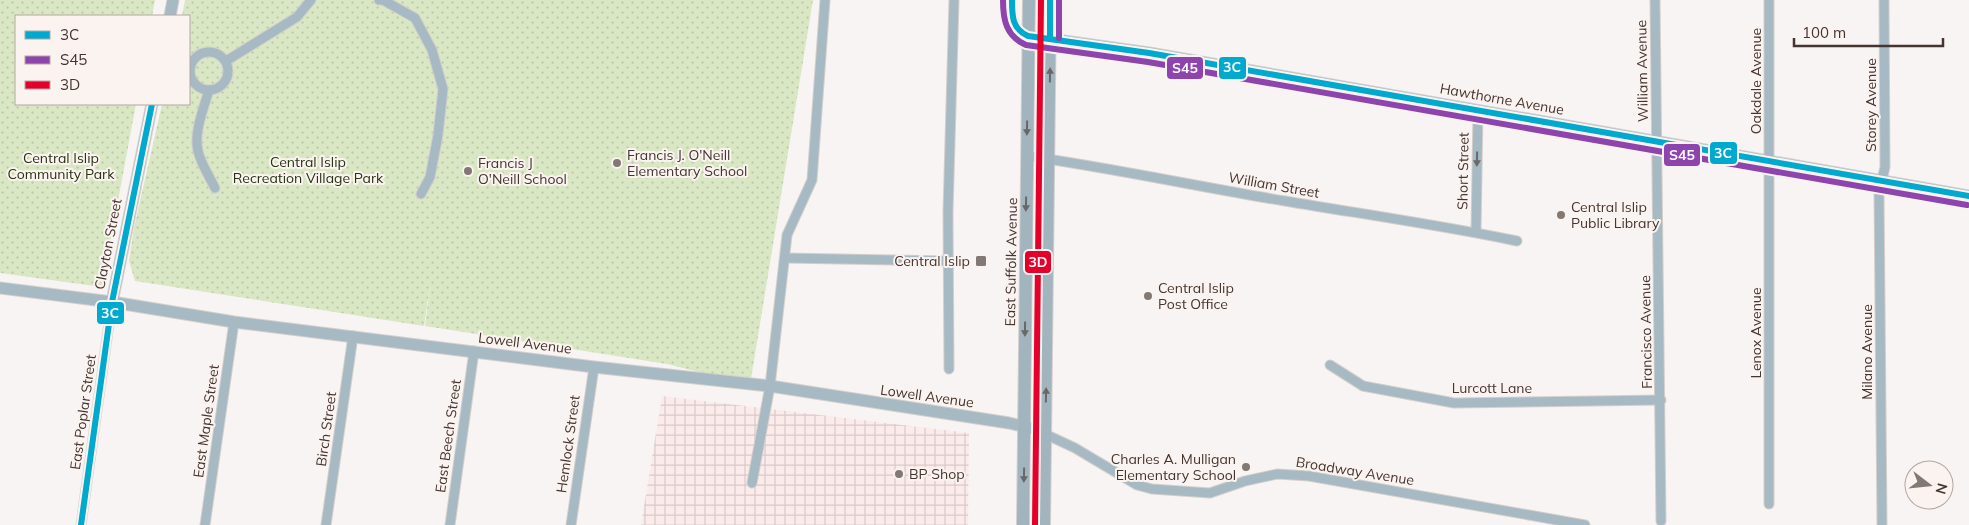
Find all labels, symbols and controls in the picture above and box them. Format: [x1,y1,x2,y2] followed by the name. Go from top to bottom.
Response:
[15,15,190,105] legend
[1794,15,1943,47] scale bar
[1632,20,1652,122] street label: William Avenue
[1802,23,1846,42] text: 100 m
[60,25,79,44] text: 3C
[1747,28,1765,134] street label: Oakdale Avenue
[60,50,87,69] text: S45
[1166,56,1204,80] line badge: S45
[1218,56,1247,80] line badge: 3C
[1223,58,1241,76] text: 3C
[1862,58,1880,152] street label: Storey Avenue
[1172,59,1198,77] text: S45
[1046,67,1054,83] one-way arrow
[60,75,80,94] text: 3D
[1439,79,1565,119] street label: Hawthorne Avenue
[1023,121,1031,137] one-way arrow
[1453,132,1473,210] street label: Short Street
[1709,141,1738,165] line badge: 3C
[1663,143,1701,167] line badge: S45
[1714,144,1732,162] text: 3C
[627,146,747,180] place label: Francis J. O'Neill Elementary School
[1669,146,1695,164] text: S45
[8,149,115,183] park label: Central Islip Community Park
[1473,151,1481,167] one-way arrow
[233,153,384,187] park label: Central Islip Recreation Village Park
[478,154,567,188] place label: Francis J O'Neill School
[611,157,623,169] marker: Francis J. O'Neill Elementary School
[462,165,474,177] marker: Francis J O'Neill School
[1227,168,1321,202] street label: William Street
[90,197,126,291] street label: Clayton Street
[1001,197,1021,327] street label: East Suffolk Avenue
[1022,197,1030,213] one-way arrow
[1571,198,1660,232] place label: Central Islip Public Library
[1555,209,1567,221] marker: Central Islip Public Library
[1024,250,1052,274] line badge: 3D
[894,252,970,270] place label: Central Islip
[1028,253,1048,271] text: 3D
[974,254,988,268] marker: Central Islip
[1636,275,1656,389] street label: Francisco Avenue
[1158,279,1234,313] place label: Central Islip Post Office
[1747,287,1765,379] street label: Lenox Avenue
[1142,290,1154,302] marker: Central Islip Post Office
[96,301,125,325] line badge: 3C
[101,304,119,322] text: 3C
[1858,304,1876,400] street label: Milano Avenue
[1021,322,1029,338] one-way arrow
[477,328,573,358] street label: Lowell Avenue
[66,353,100,471] street label: East Poplar Street
[189,363,223,479] street label: East Maple Street
[431,378,465,494] street label: East Beech Street
[1452,379,1532,397] street label: Lurcott Lane
[879,381,975,411] street label: Lowell Avenue
[1042,387,1050,403] one-way arrow
[312,390,340,468] street label: Birch Street
[552,394,584,494] street label: Hemlock Street
[1111,450,1236,484] place label: Charles A. Mulligan Elementary School
[1295,453,1415,489] street label: Broadway Avenue
[1904,460,1954,510] north arrow
[1240,461,1252,473] marker: Charles A. Mulligan Elementary School
[909,465,965,483] place label: BP Shop
[1019,467,1027,483] one-way arrow
[893,468,905,480] marker: BP Shop
[1931,481,1952,496] text: N

